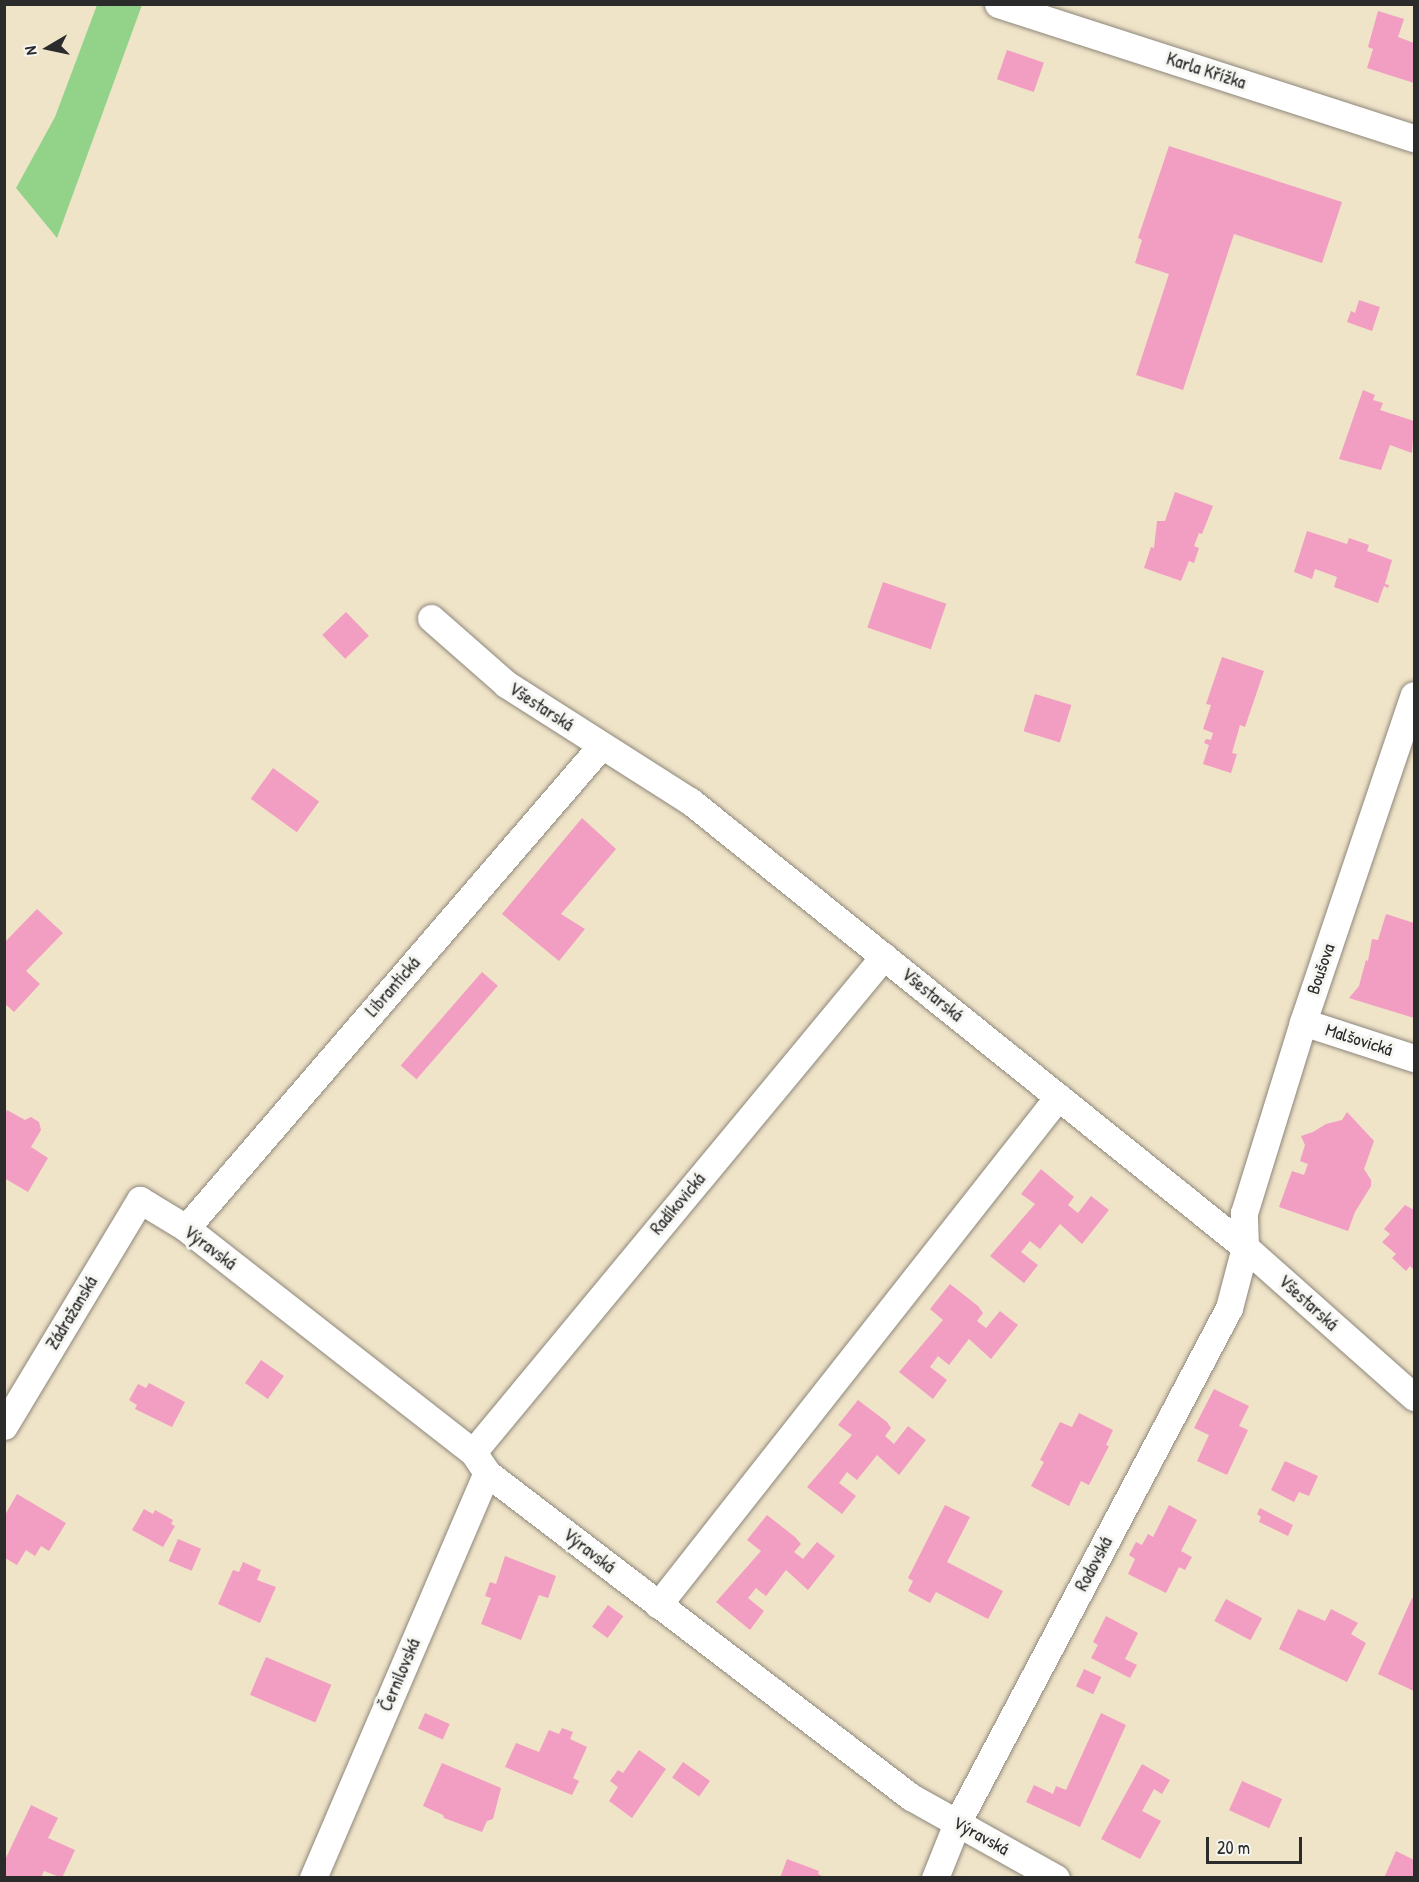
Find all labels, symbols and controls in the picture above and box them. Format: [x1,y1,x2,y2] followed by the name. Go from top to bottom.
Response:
[18,18,78,78] north arrow
[19,45,42,57] text: N
[1164,48,1248,94] street label: Karla Křížka
[505,678,577,736] street label: Všestarská
[1302,941,1340,997] street label: Boušova
[361,953,425,1021] street label: Librantická
[897,964,967,1026] street label: Všestarská
[1323,1019,1395,1061] street label: Malšovická
[646,1169,710,1239] street label: Radíkovická
[179,1221,241,1275] street label: Výravská
[1274,1271,1342,1335] street label: Všestarská
[42,1272,102,1354] street label: Zádražanská
[559,1524,619,1578] street label: Výravská
[1071,1533,1117,1595] street label: Rodovská
[375,1635,425,1715] street label: Černilovská
[949,1812,1013,1860] street label: Výravská
[1209,1825,1305,1863] scale bar
[1217,1835,1250,1860] text: 20 m

